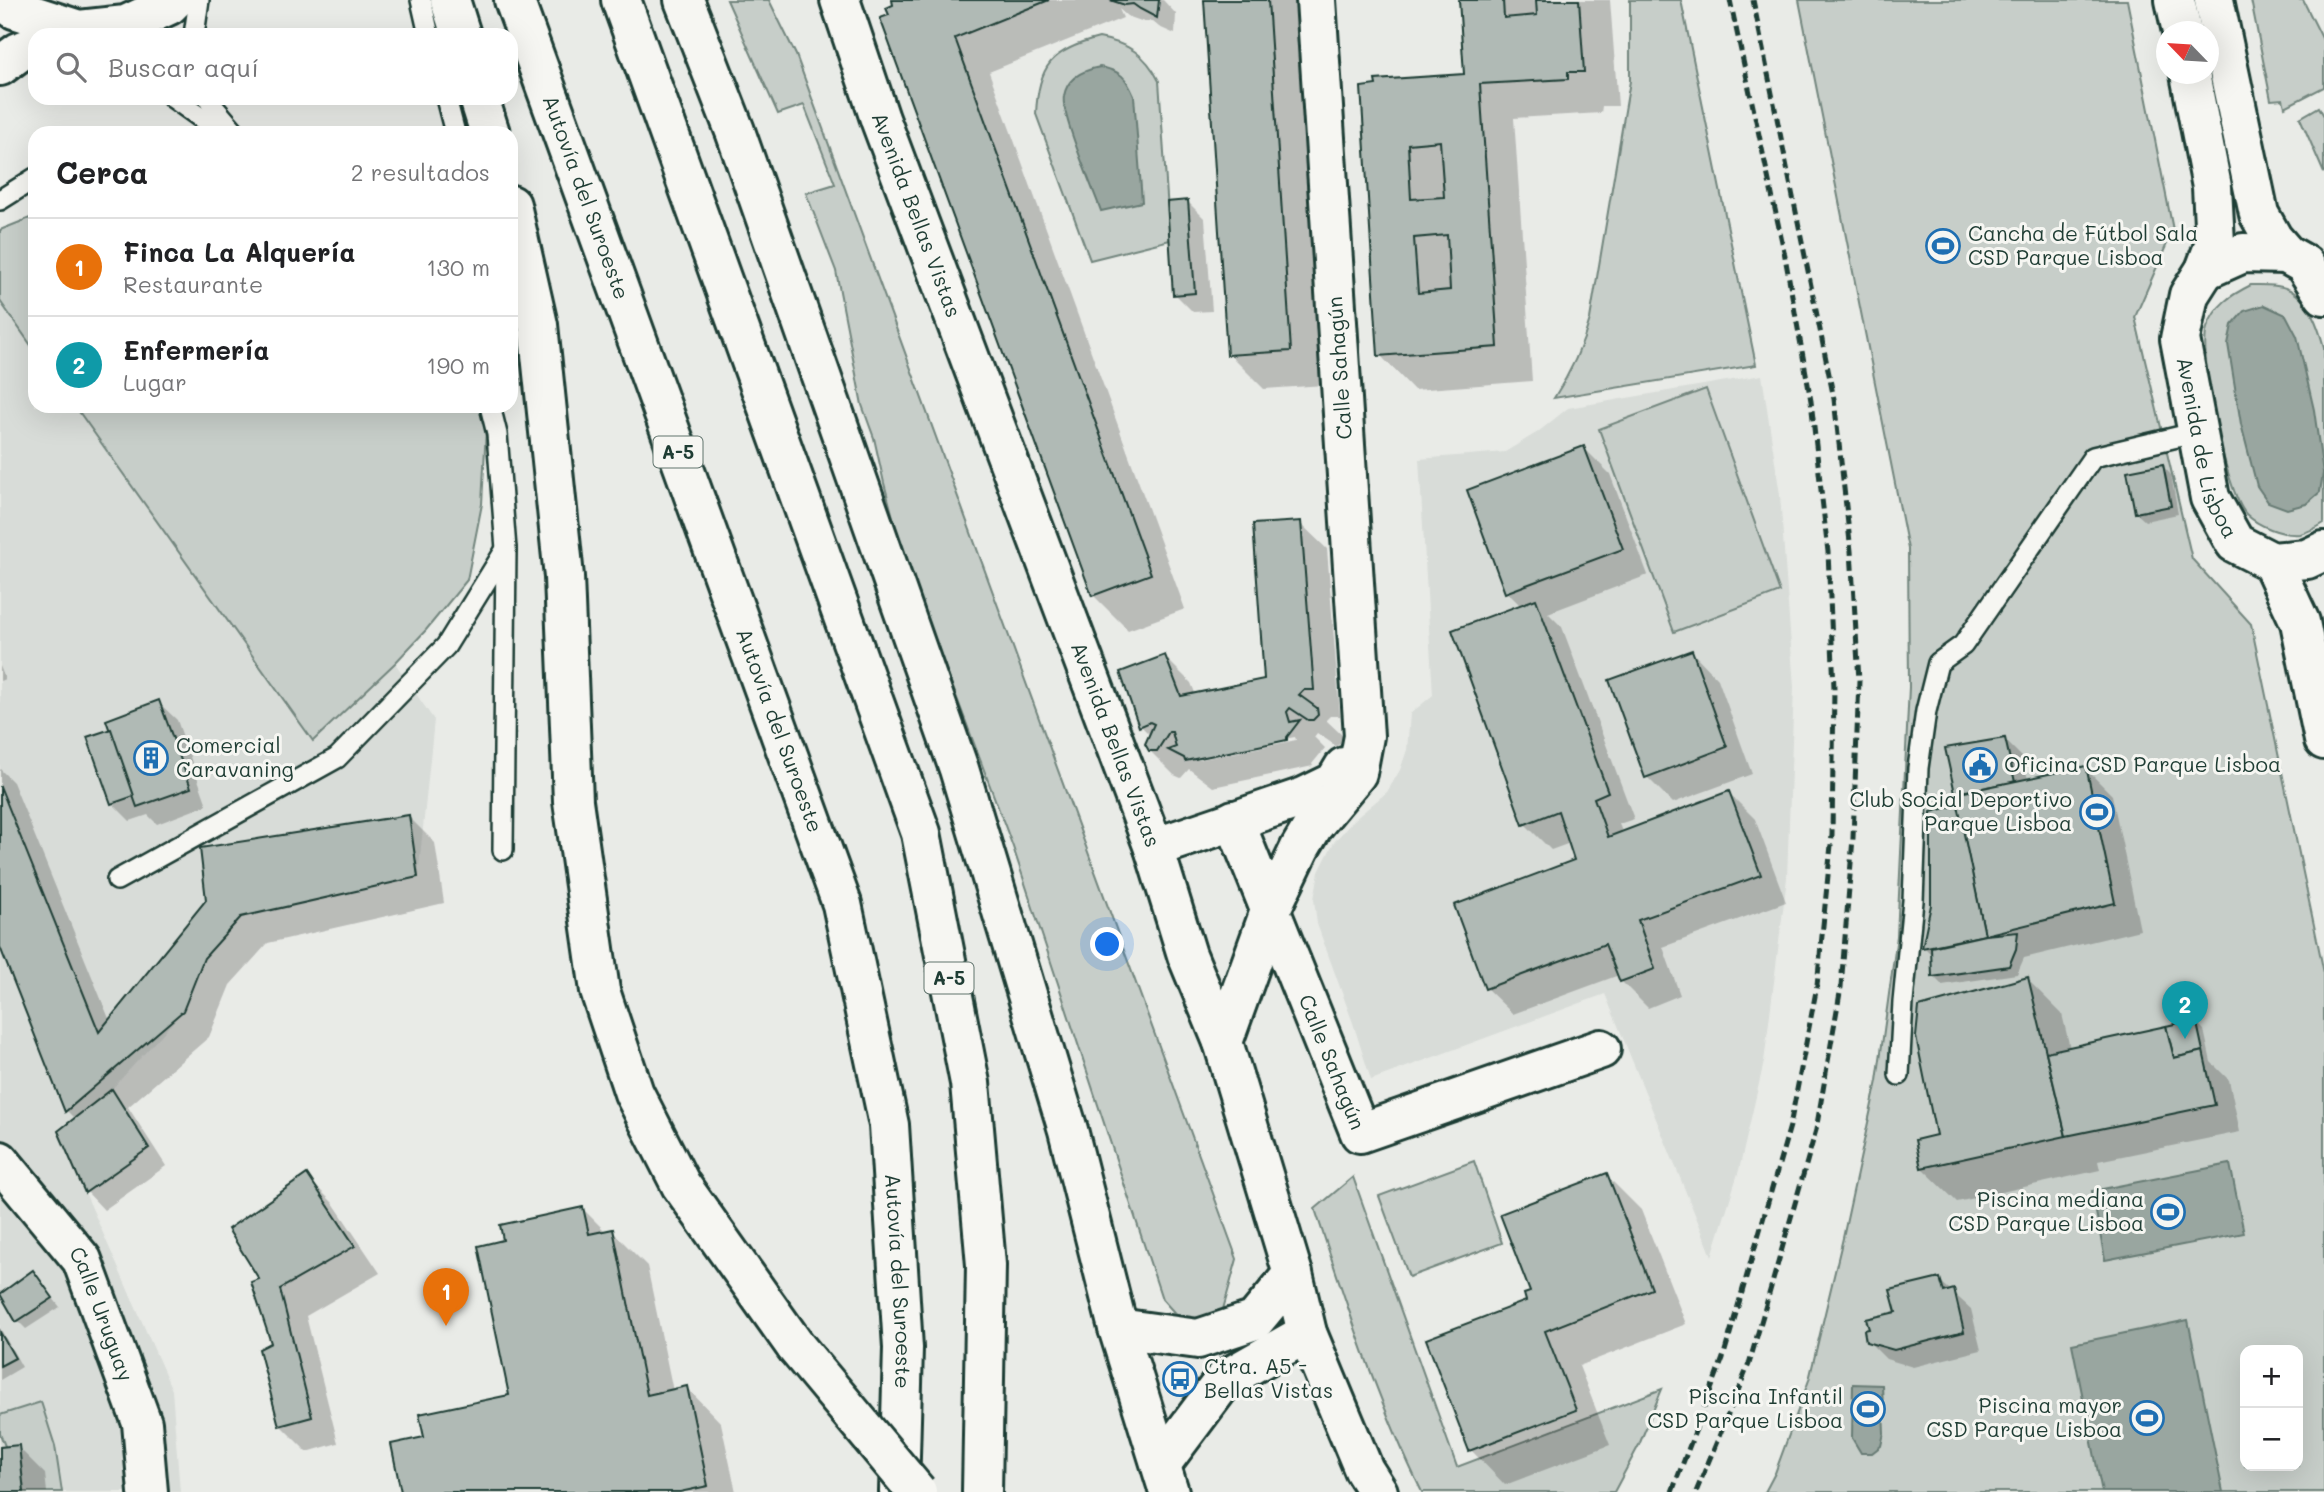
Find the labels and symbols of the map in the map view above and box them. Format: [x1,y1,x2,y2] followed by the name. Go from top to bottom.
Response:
[2156,21,2219,84] north arrow
[538,91,636,303] street label: Autovía del Suroeste
[867,108,968,321] street label: Avenida Bellas Vistas
[1968,219,2198,270] place label: Cancha de Fútbol Sala CSD Parque Lisboa
[1924,227,1962,265] sports icon: Cancha de Fútbol Sala CSD Parque Lisboa
[1320,296,1357,441] street label: Calle Sahagún
[2172,355,2245,543] street label: Avenida de Lisboa
[654,436,702,467] road number: A-5
[731,624,830,836] street label: Autovía del Suroeste
[1066,638,1167,851] street label: Avenida Bellas Vistas
[176,731,294,782] place label: Comercial Caravaning
[132,739,170,777] building icon: Comercial Caravaning
[1961,746,1999,784] public building icon: Oficina CSD Parque Lisboa
[2004,750,2281,777] place label: Oficina CSD Parque Lisboa
[1849,785,2072,836] place label: Club Social Deportivo Parque Lisboa
[2078,793,2116,831] sports icon: Club Social Deportivo Parque Lisboa
[1090,927,1124,961] your location
[925,962,974,994] road number: A-5
[2162,981,2208,1039] pin: 2
[1294,990,1372,1133] street label: Calle Sahagún
[880,1173,918,1389] street label: Autovía del Suroeste
[1948,1185,2144,1236] place label: Piscina mediana CSD Parque Lisboa
[2149,1193,2187,1231] sports icon: Piscina mediana CSD Parque Lisboa
[64,1240,140,1385] street label: Calle Uruguay
[423,1268,469,1326] pin: 1
[1204,1352,1333,1403] place label: Ctra. A5 - Bellas Vistas
[1161,1360,1199,1398] bus stop icon: Ctra. A5 - Bellas Vistas
[1647,1382,1843,1433] place label: Piscina Infantil CSD Parque Lisboa
[1849,1390,1887,1428] sports icon: Piscina Infantil CSD Parque Lisboa
[1926,1391,2122,1442] place label: Piscina mayor CSD Parque Lisboa
[2128,1399,2166,1437] sports icon: Piscina mayor CSD Parque Lisboa

